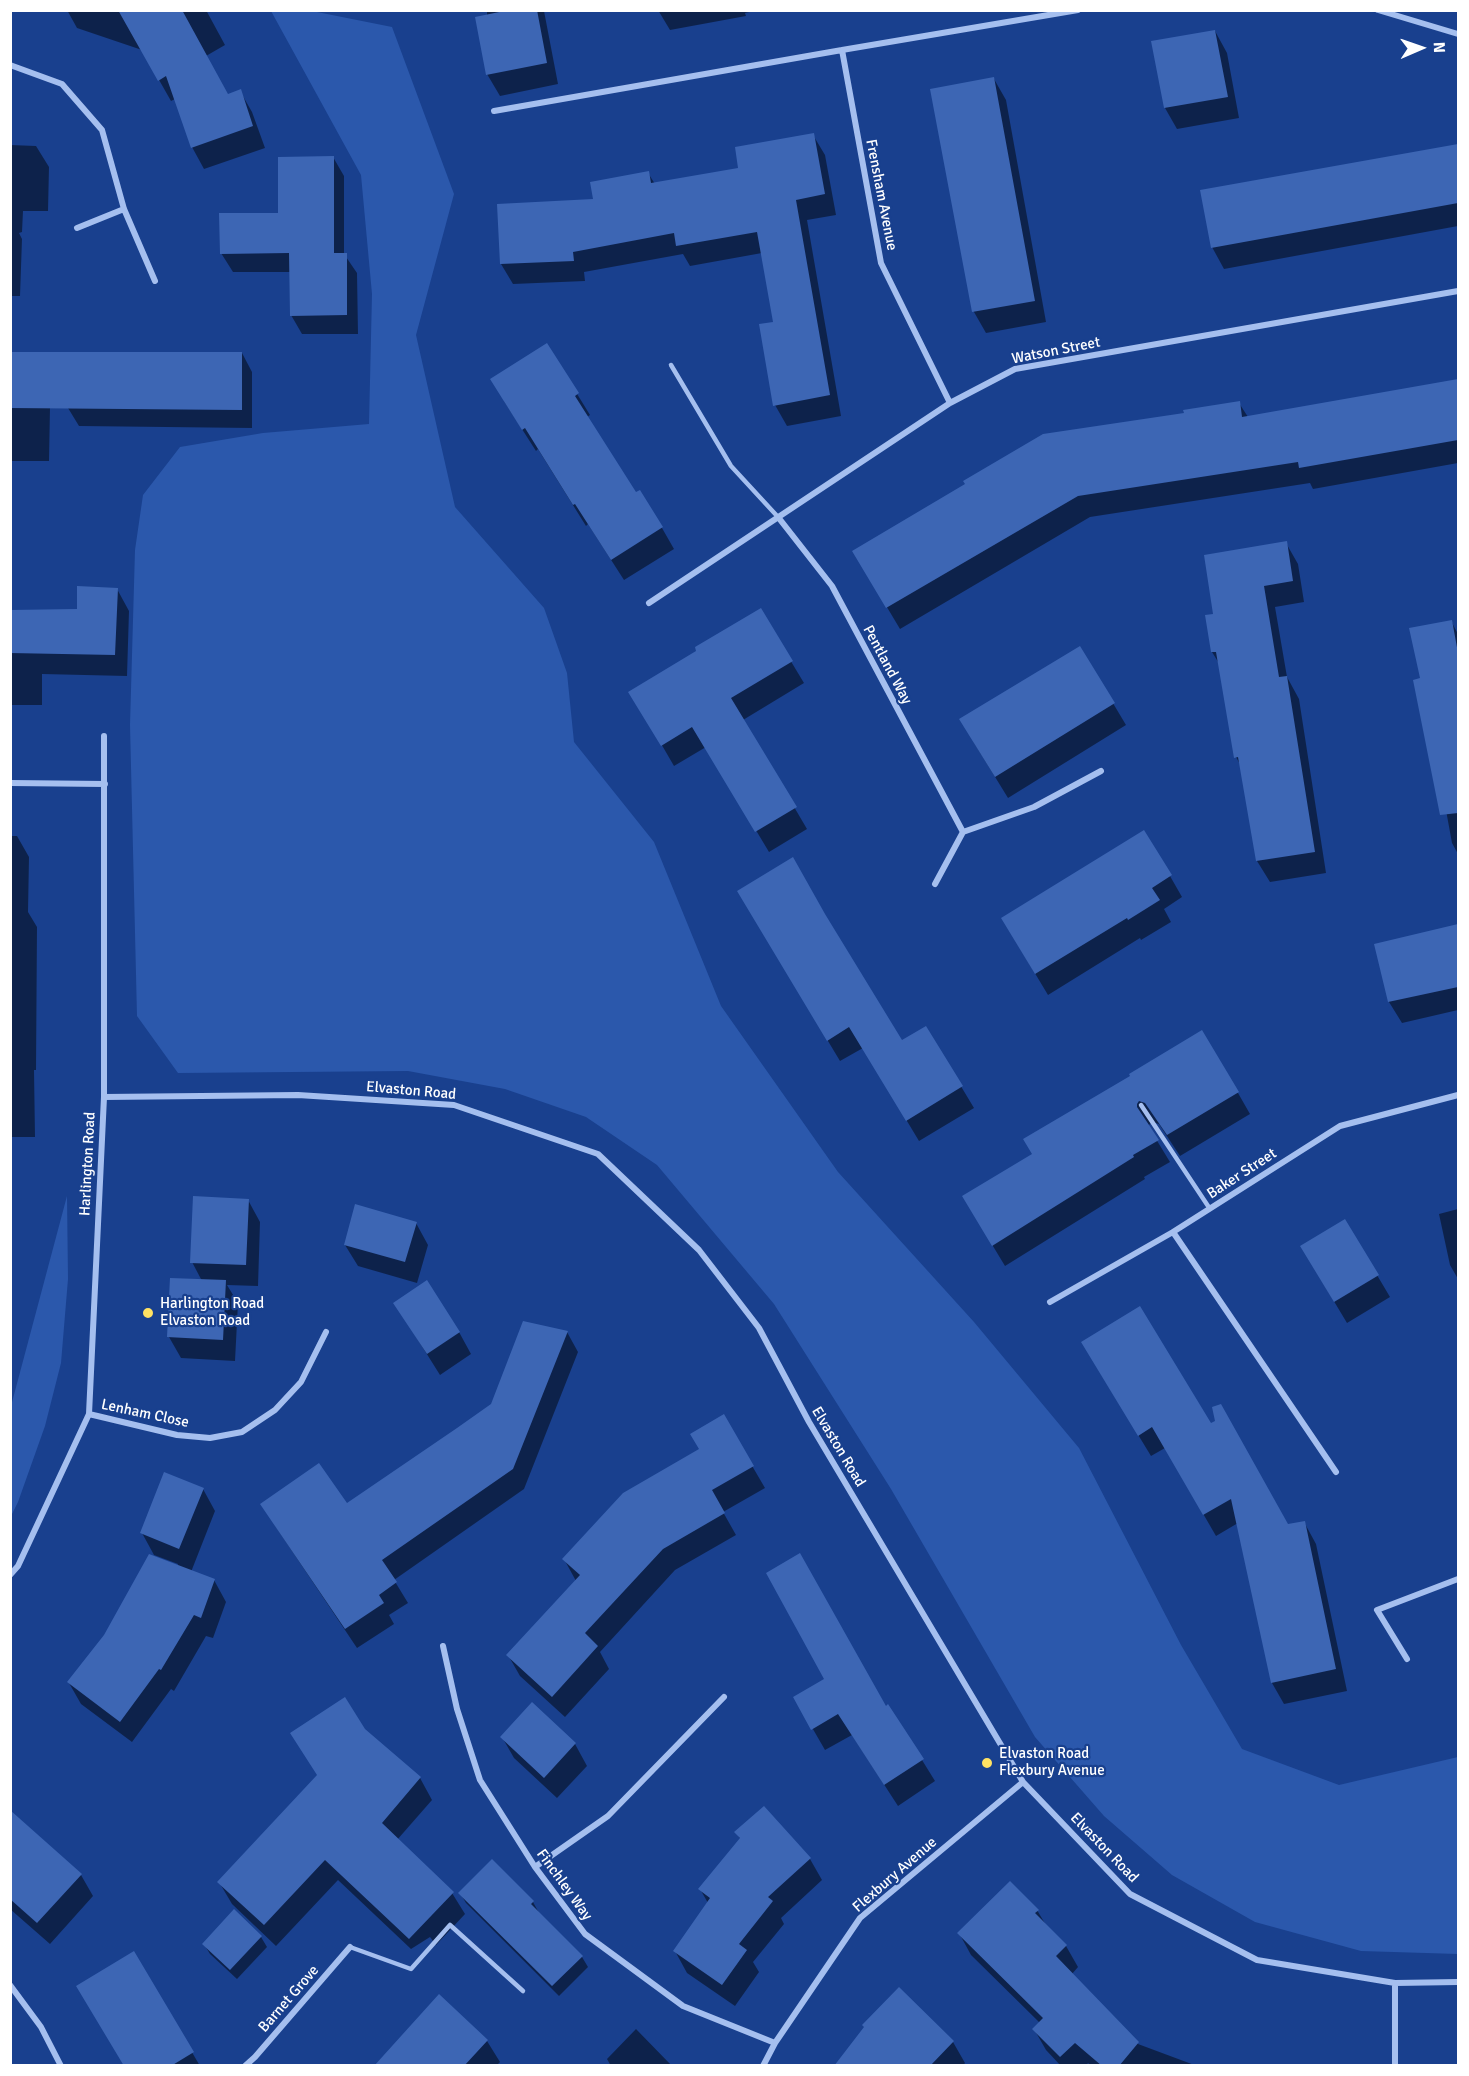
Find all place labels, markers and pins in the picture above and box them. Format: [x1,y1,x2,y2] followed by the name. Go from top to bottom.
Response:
[160,1295,264,1330] place label: Harlington Road Elvaston Road
[141,1306,155,1320] marker: Harlington Road Elvaston Road
[999,1745,1105,1780] place label: Elvaston Road Flexbury Avenue
[980,1756,994,1770] marker: Elvaston Road Flexbury Avenue

